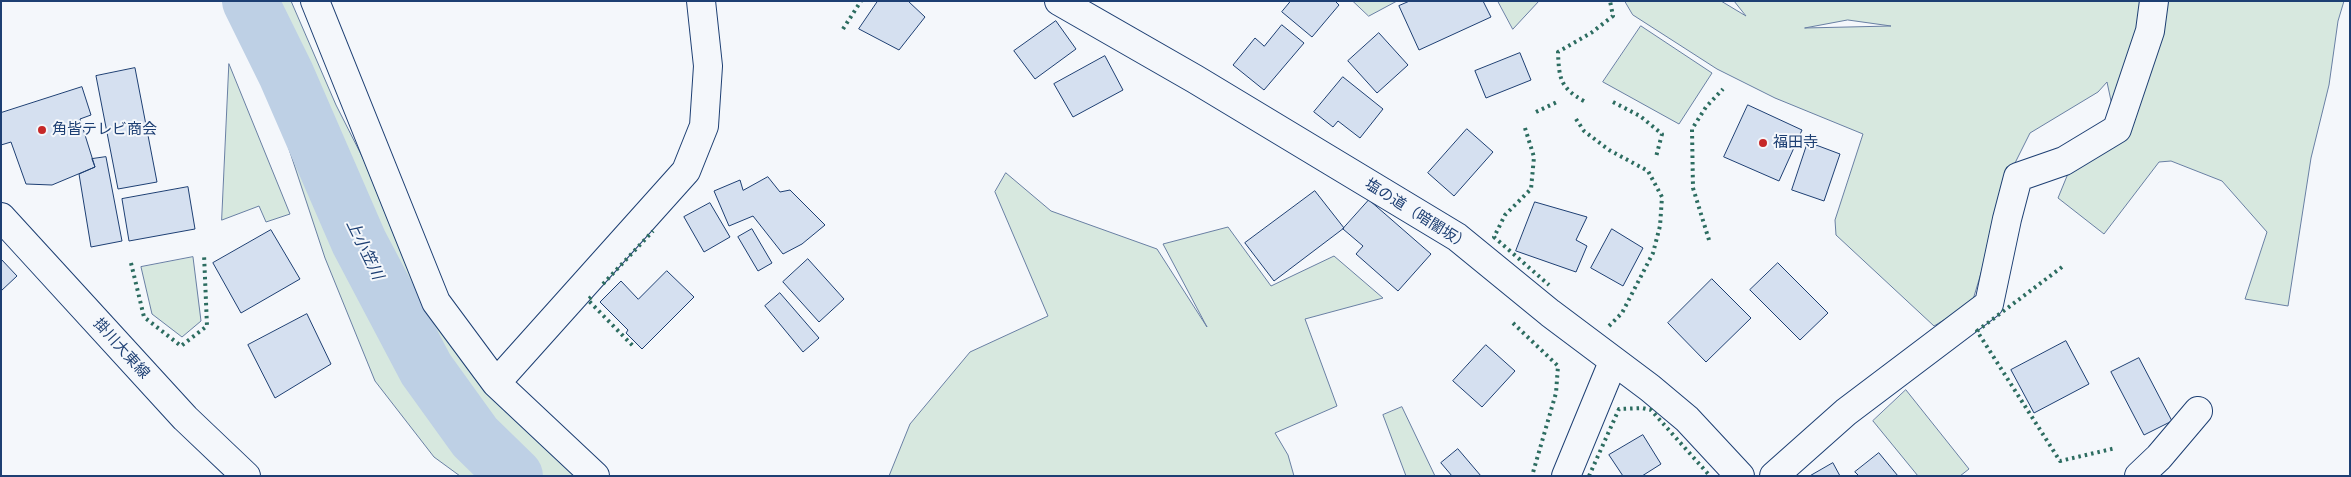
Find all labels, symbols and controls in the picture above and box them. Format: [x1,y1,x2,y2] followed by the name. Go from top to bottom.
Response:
[52,121,157,139] place label: 角皆テレビ商会
[36,124,48,136] marker: 角皆テレビ商会
[1773,134,1818,152] place label: 福田寺
[1757,137,1769,149] marker: 福田寺
[1361,176,1473,254] street label: 塩の道（暗闇坂）
[341,217,387,283] water label: 上小笠川
[89,315,153,383] street label: 掛川大東線

